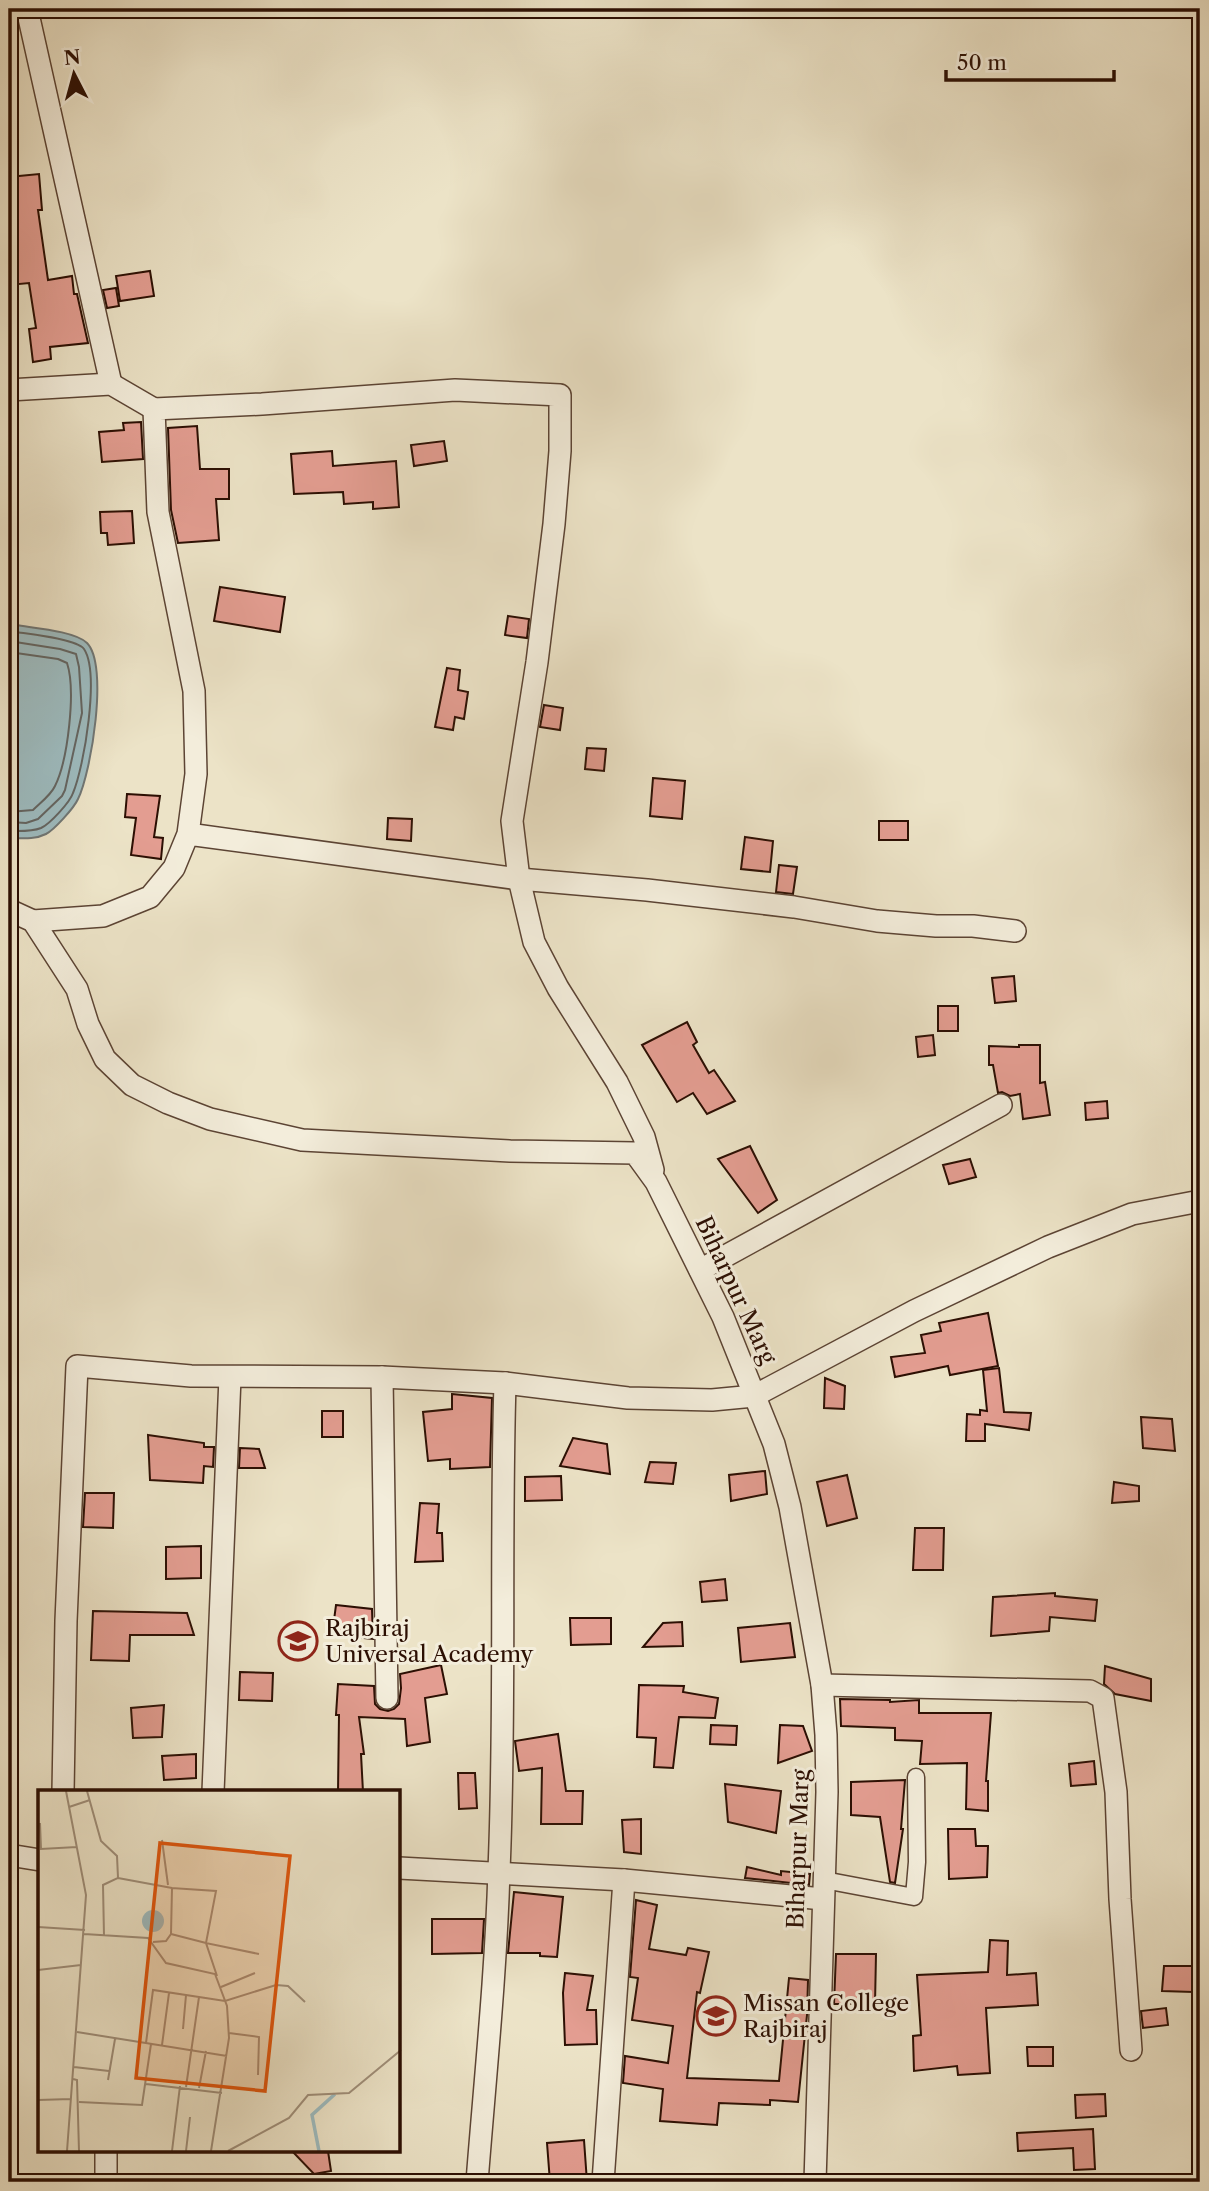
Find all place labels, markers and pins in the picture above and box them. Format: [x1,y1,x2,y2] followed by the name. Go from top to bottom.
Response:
[325,1614,533,1668] place label: Rajbiraj Universal Academy
[277,1620,319,1662] school or university icon: Rajbiraj Universal Academy
[743,1989,909,2043] place label: Missan College Rajbiraj
[695,1995,737,2037] school or university icon: Missan College Rajbiraj

